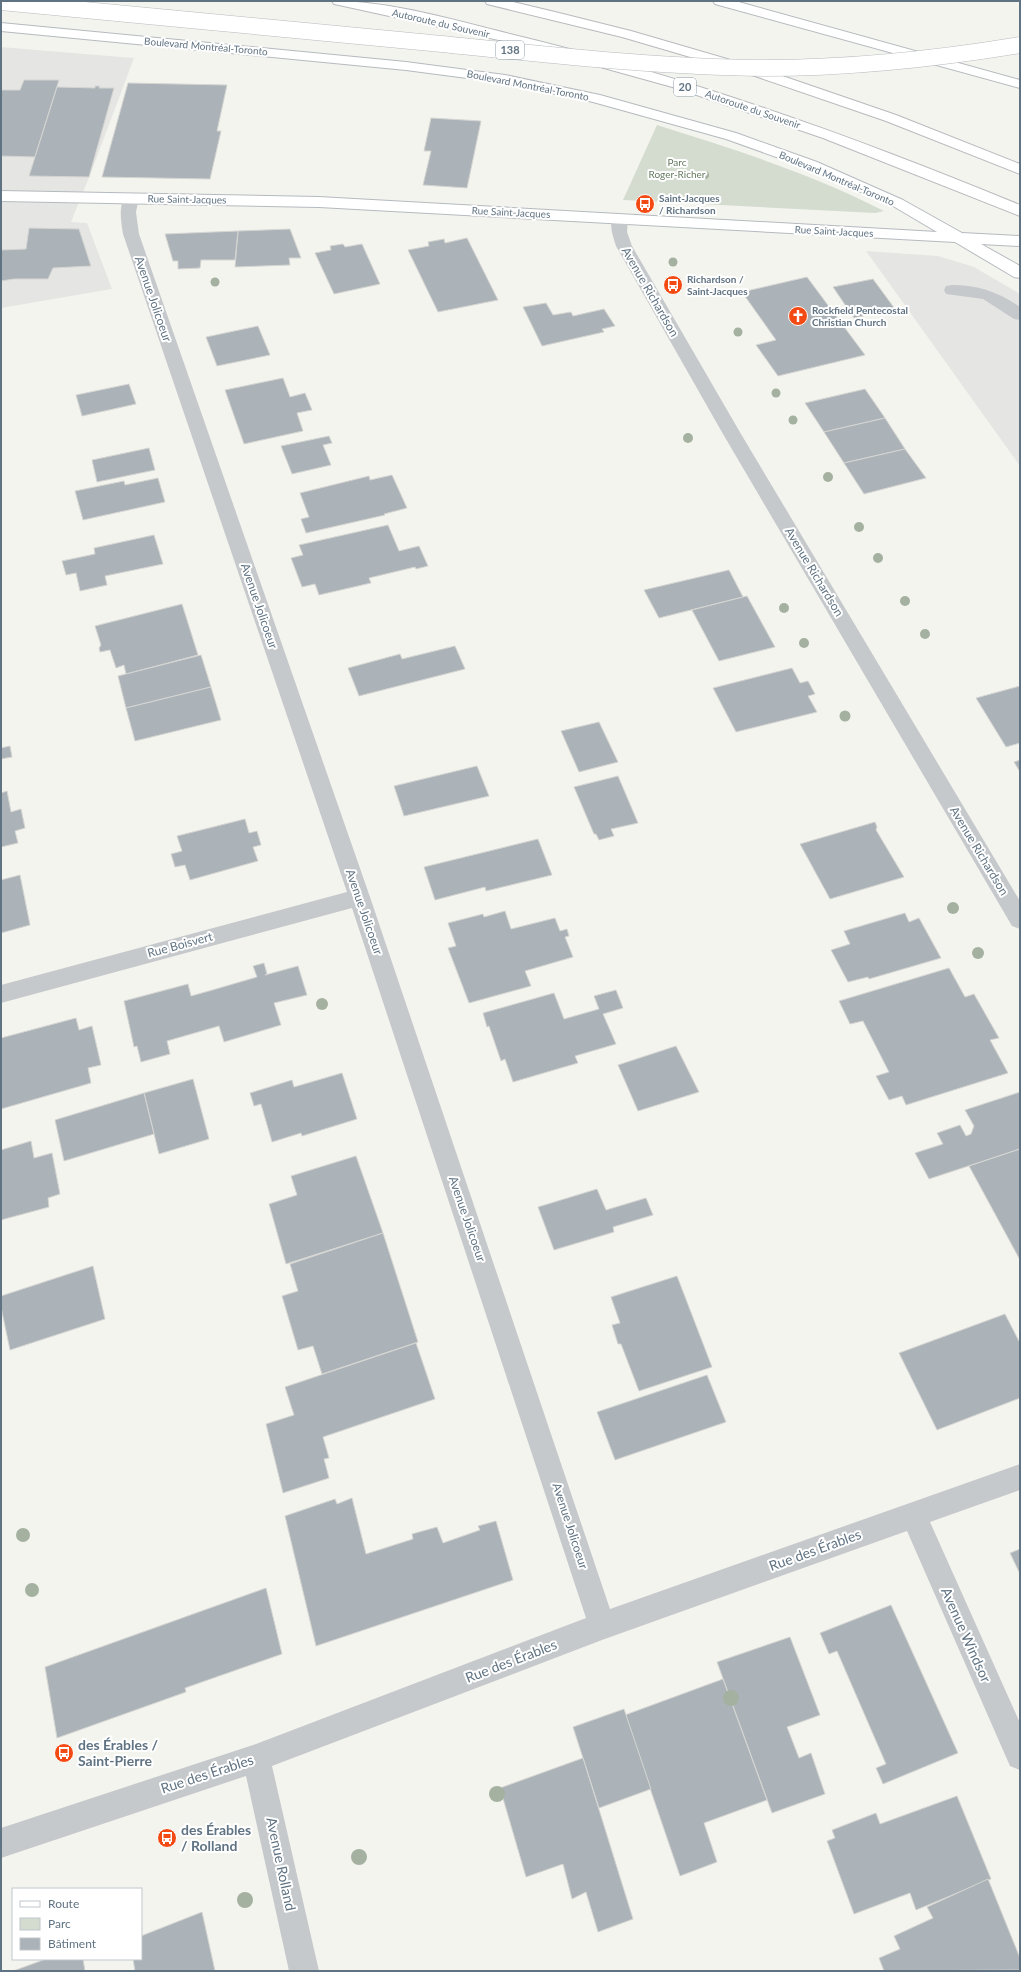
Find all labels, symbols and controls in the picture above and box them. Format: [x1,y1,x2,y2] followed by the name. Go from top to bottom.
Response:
[391,6,491,40] street label: Autoroute du Souvenir
[144,35,269,57] street label: Boulevard Montréal-Toronto
[496,41,524,59] road number: 138
[466,67,590,103] street label: Boulevard Montréal-Toronto
[674,78,696,96] road number: 20
[704,87,802,131] street label: Autoroute du Souvenir
[778,148,897,208] street label: Boulevard Montréal-Toronto
[648,156,706,180] park label: Parc Roger-Richer
[147,192,227,206] street label: Rue Saint-Jacques
[659,192,720,216] place label: Saint-Jacques / Richardson
[634,193,656,215] bus stop icon: Saint-Jacques / Richardson
[471,204,551,220] street label: Rue Saint-Jacques
[794,223,874,239] street label: Rue Saint-Jacques
[619,244,682,339] street label: Avenue Richardson
[132,254,175,344] street label: Avenue Jolicoeur
[687,273,748,297] place label: Richardson / Saint-Jacques
[662,274,684,296] bus stop icon: Richardson / Saint-Jacques
[812,304,908,328] place label: Rockfield Pentecostal Christian Church
[787,305,809,327] church icon: Rockfield Pentecostal Christian Church
[782,525,847,619] street label: Avenue Richardson
[238,561,281,651] street label: Avenue Jolicoeur
[947,804,1012,898] street label: Avenue Richardson
[343,867,386,957] street label: Avenue Jolicoeur
[146,928,215,960] street label: Rue Boisvert
[446,1174,489,1264] street label: Avenue Jolicoeur
[549,1481,592,1571] street label: Avenue Jolicoeur
[767,1525,863,1574] street label: Rue des Érables
[938,1585,995,1685] street label: Avenue Windsor
[463,1635,559,1686] street label: Rue des Érables
[78,1736,159,1769] place label: des Érables / Saint-Pierre
[53,1742,75,1764] bus stop icon: des Érables / Saint-Pierre
[158,1751,255,1797] street label: Rue des Érables
[263,1815,300,1912] street label: Avenue Rolland
[181,1821,251,1854] place label: des Érables / Rolland
[156,1827,178,1849] bus stop icon: des Érables / Rolland
[12,1888,142,1960] legend
[48,1896,79,1911] text: Route
[48,1916,71,1931] text: Parc
[48,1936,97,1951] text: Bâtiment

